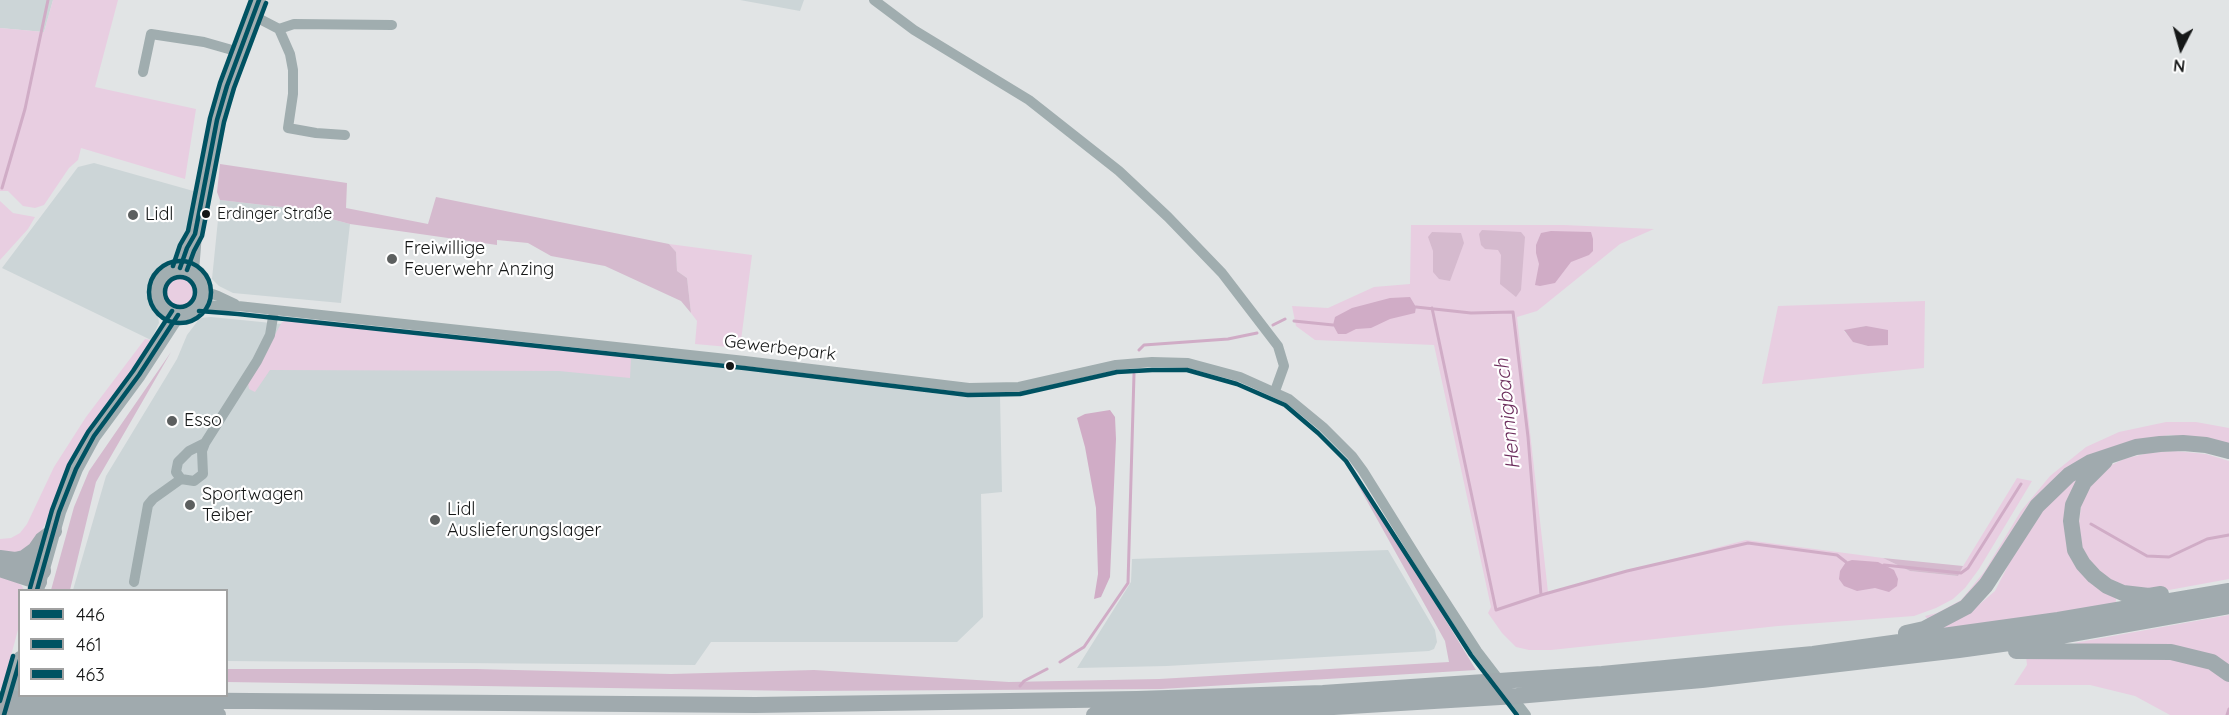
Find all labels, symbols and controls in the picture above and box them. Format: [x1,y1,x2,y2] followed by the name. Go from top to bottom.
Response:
[2151,18,2211,78] north arrow
[2172,55,2186,76] text: N
[145,204,173,226] place label: Lidl
[217,204,332,224] place label: Erdinger Straße
[126,208,140,222] marker: Lidl
[200,208,212,220] marker: Erdinger Straße
[404,238,554,280] place label: Freiwillige Feuerwehr Anzing
[385,252,399,266] marker: Freiwillige Feuerwehr Anzing
[723,330,837,366] street label: Gewerbepark
[1490,357,1526,471] water label: Hennigbach
[724,360,736,372] unlabelled marker
[184,410,222,432] place label: Esso
[165,414,179,428] marker: Esso
[202,484,304,526] place label: Sportwagen Teiber
[183,498,197,512] marker: Sportwagen Teiber
[447,499,601,542] place label: Lidl Auslieferungslager
[428,513,442,527] marker: Lidl Auslieferungslager
[18,589,228,697] legend
[76,603,105,626] text: 446
[76,633,102,656] text: 461
[76,663,105,686] text: 463

